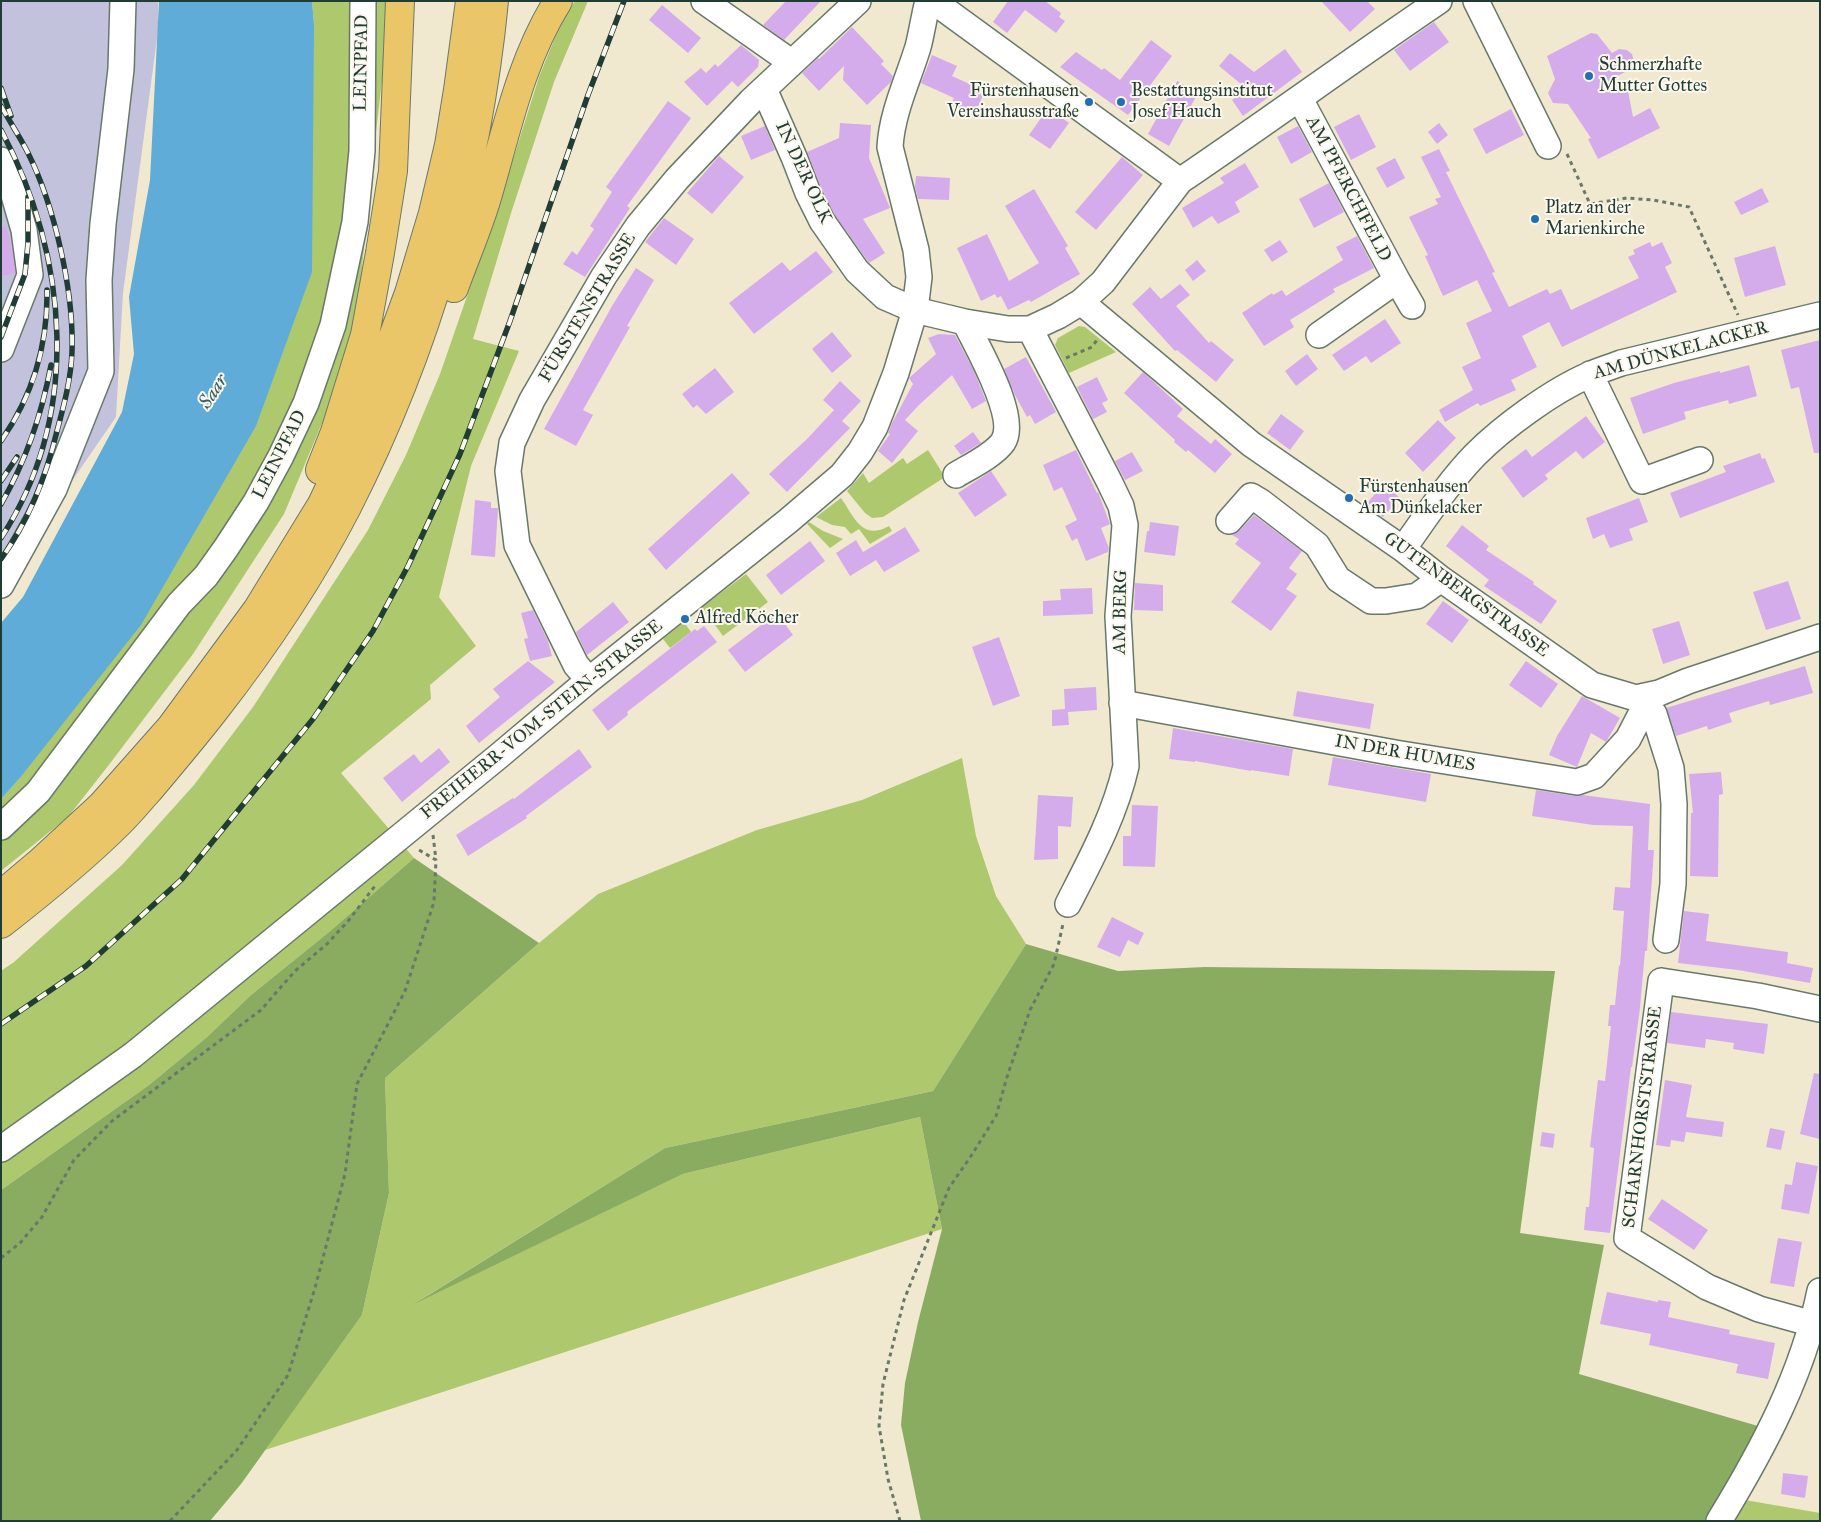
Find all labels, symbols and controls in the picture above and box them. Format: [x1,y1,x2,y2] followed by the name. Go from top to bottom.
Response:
[350,14,374,112] street label: LEINPFAD
[1599,55,1707,98] place label: Schmerzhafte Mutter Gottes
[1583,70,1595,82] marker: Schmerzhafte Mutter Gottes
[947,81,1079,124] place label: Fürstenhausen Vereinshausstraße
[1131,81,1273,124] place label: Bestattungsinstitut Josef Hauch
[1083,96,1095,108] marker: Fürstenhausen Vereinshausstraße
[1115,96,1127,108] marker: Bestattungsinstitut Josef Hauch
[1300,112,1396,266] street label: AM PFERCHFELD
[770,119,836,227] street label: IN DER OLK
[1545,198,1645,240] place label: Platz an der Marienkirche
[1529,213,1541,225] marker: Platz an der Marienkirche
[535,229,641,387] street label: FÜRSTENSTRASSE
[1591,317,1771,385] street label: AM DÜNKELACKER
[195,371,233,413] water label: Saar
[248,407,312,503] street label: LEINPFAD
[1359,477,1482,520] place label: Fürstenhausen Am Dünkelacker
[1343,492,1355,504] marker: Fürstenhausen Am Dünkelacker
[1379,528,1553,662] street label: GUTENBERGSTRASSE
[1109,570,1133,654] street label: AM BERG
[695,608,799,630] place label: Alfred Köcher
[679,613,691,625] marker: Alfred Köcher
[417,616,667,824] street label: FREIHERR-VOM-STEIN-STRASSE
[1333,731,1477,777] street label: IN DER HUMES
[1619,1005,1667,1229] street label: SCHARNHORSTSTRASSE

